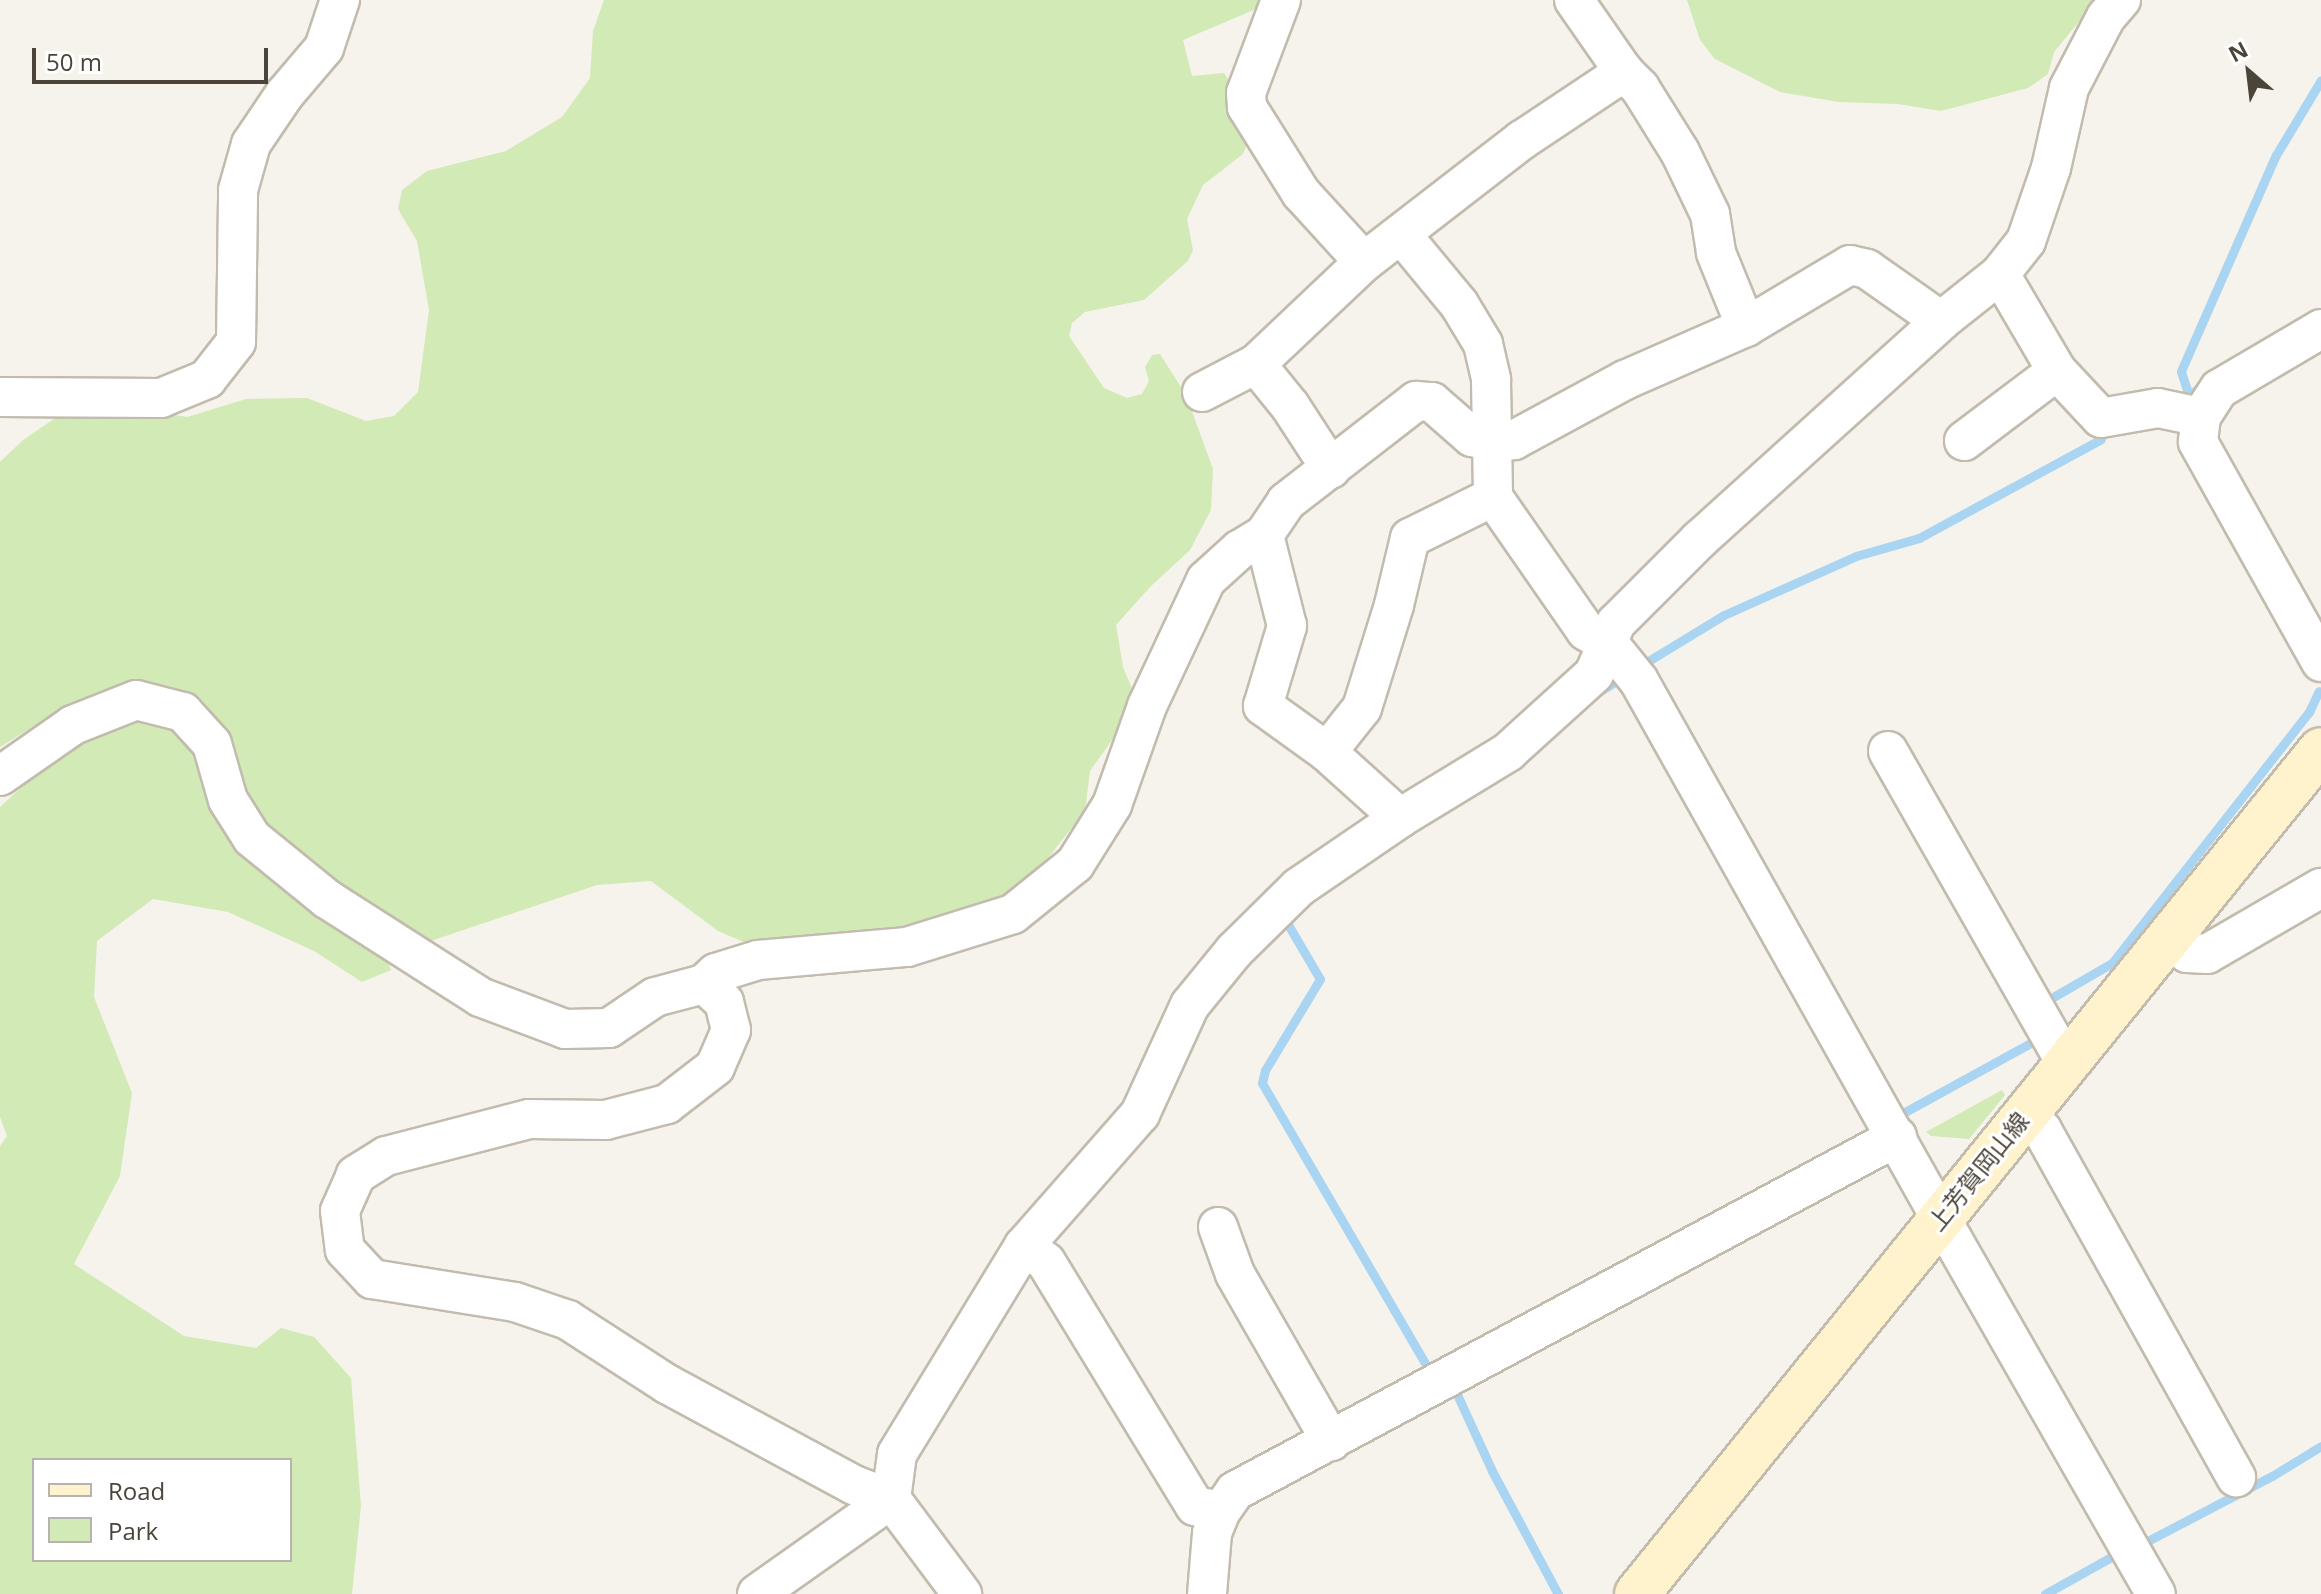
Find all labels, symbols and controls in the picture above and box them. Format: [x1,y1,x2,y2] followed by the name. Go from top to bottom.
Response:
[36,32,272,82] scale bar
[2209,32,2289,112] north arrow
[2223,33,2253,68] text: N
[46,45,102,78] text: 50 m
[1921,1106,2035,1236] street label: 上芳賀岡山線
[32,1458,292,1562] legend
[108,1474,165,1507] text: Road
[108,1514,158,1547] text: Park

